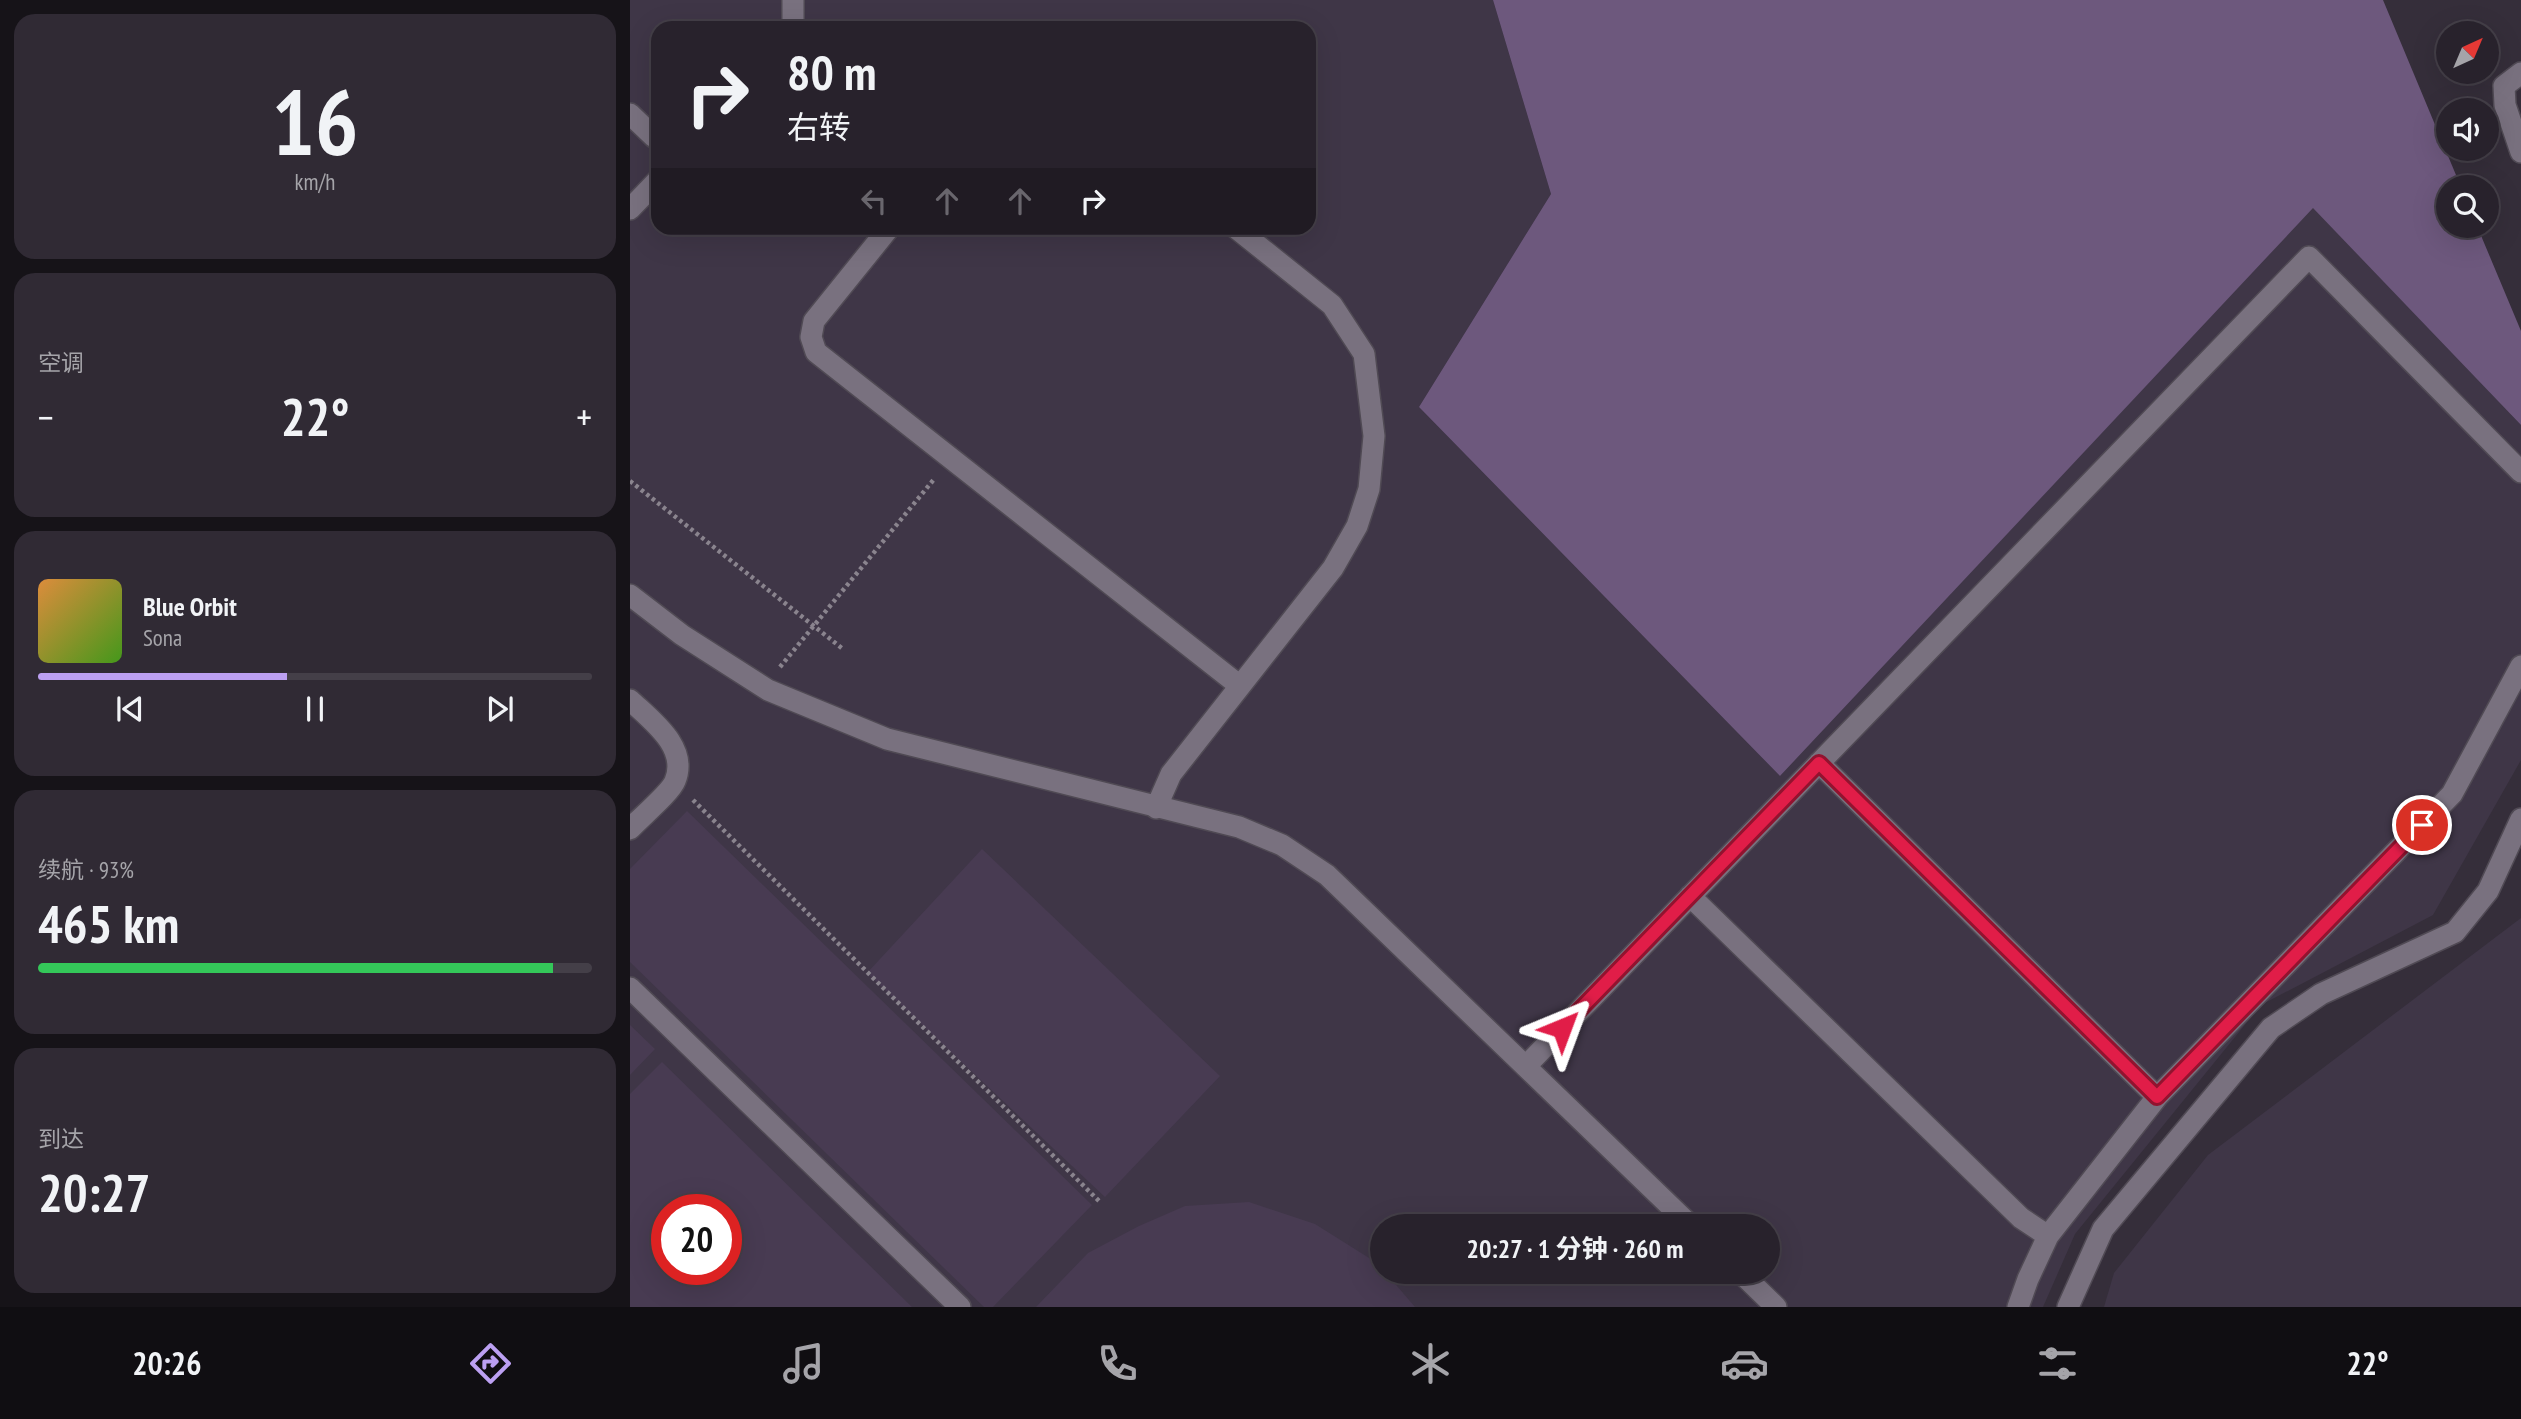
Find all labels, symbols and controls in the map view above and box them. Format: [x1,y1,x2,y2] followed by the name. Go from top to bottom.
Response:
[2436,21,2499,84] north arrow
[2436,21,2499,238] map controls
[787,40,876,104] text: 80 m
[672,49,763,140] icon: right
[272,62,359,180] text: 16
[2436,98,2499,161] button: sound
[787,106,851,148] text: 右转
[295,167,335,196] text: km/h
[2436,175,2499,238] button: search
[855,182,893,220] icon: left
[928,182,966,220] icon: ahead
[1001,182,1039,220] icon: ahead
[1074,182,1112,220] icon: right
[38,348,84,377] text: 空调
[281,383,349,450] text: 22°
[38,392,54,441] text: −
[576,392,592,441] text: +
[143,590,237,623] text: Blue Orbit
[143,623,182,652] text: Sona
[111,690,149,728] icon: previous
[296,690,334,728] icon: pause
[481,690,519,728] icon: next
[2392,795,2452,855] pin
[2403,806,2441,844] icon: arrive
[38,855,134,884] text: 续航 · 93%
[38,890,179,957] text: 465 km
[1525,991,1599,1065] position arrow
[38,1124,84,1153] text: 到达
[38,1159,150,1226] text: 20:27
[651,1194,742,1285] speed limit sign: 20
[1466,1232,1684,1265] text: 20:27 · 1 分钟 · 260 m
[466,1339,515,1388] icon: directions
[779,1339,828,1388] icon: music
[1093,1339,1142,1388] icon: phone
[1406,1339,1455,1388] icon: climate
[1720,1339,1769,1388] icon: car
[2033,1339,2082,1388] icon: filters
[132,1342,201,1384] text: 20:26
[2347,1342,2389,1384] text: 22°

